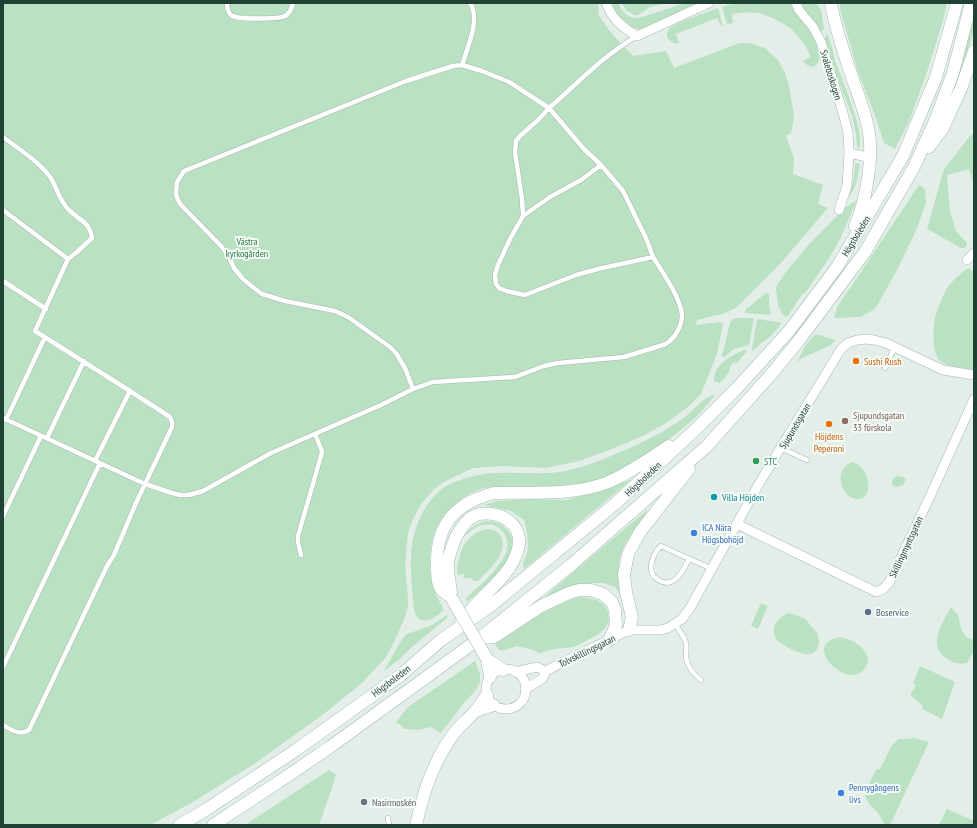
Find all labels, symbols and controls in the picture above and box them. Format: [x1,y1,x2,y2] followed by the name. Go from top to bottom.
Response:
[817,48,845,102] street label: Svaleboskogen
[839,213,873,259] street label: Högsboleden
[226,235,268,260] park label: Västra kyrkogården
[864,355,902,368] place label: Sushi Rush
[851,356,861,366] marker: Sushi Rush
[776,401,814,451] street label: Sjupundsgatan
[853,409,904,434] place label: Sjupundsgatan 33 förskola
[840,416,850,426] marker: Sjupundsgatan 33 förskola
[824,419,834,429] marker: Höjdens Peperoni
[814,430,844,455] place label: Höjdens Peperoni
[764,455,777,468] place label: STC
[751,456,761,466] marker: STC
[622,459,664,499] street label: Högsboleden
[721,491,764,504] place label: Villa Höjden
[709,492,719,502] marker: Villa Höjden
[886,514,926,580] street label: Skillingmyntsgatan
[702,521,743,546] place label: ICA Nära Högsbohöjd
[689,528,699,538] marker: ICA Nära Högsbohöjd
[876,606,909,619] place label: Boservice
[863,607,873,617] marker: Boservice
[556,632,618,670] street label: Tolvskillingsgatan
[369,662,413,700] street label: Högsboleden
[849,781,899,806] place label: Pennygångens livs
[836,788,846,798] marker: Pennygångens livs
[372,796,416,809] place label: Nasirmoskén
[359,797,369,807] marker: Nasirmoskén

